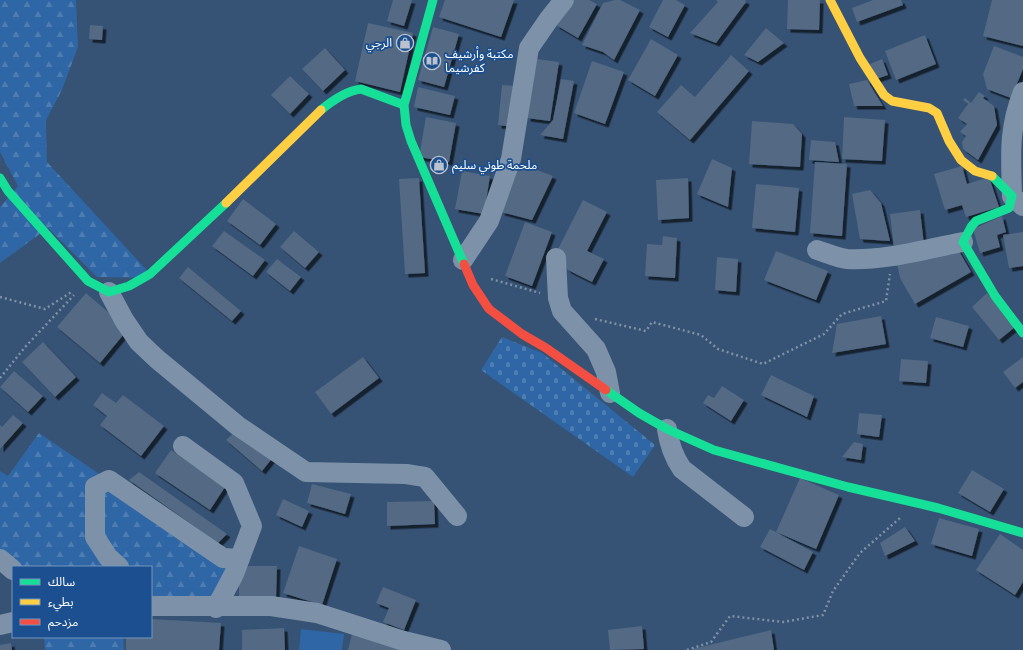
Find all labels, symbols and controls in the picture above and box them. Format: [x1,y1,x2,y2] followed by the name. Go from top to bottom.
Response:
[395,33,415,53] shop icon: الرجي
[366,34,392,53] place label: الرجي
[445,45,514,76] place label: مكتبة وأرشيف كفرشيما
[422,51,442,71] library icon: مكتبة وأرشيف كفرشيما
[429,155,449,175] shop icon: ملحمة طوني سليم
[452,156,537,175] place label: ملحمة طوني سليم
[12,566,152,638] legend
[48,573,75,590] text: سالك
[48,593,74,612] text: بطيء
[48,613,78,631] text: مزدحم

